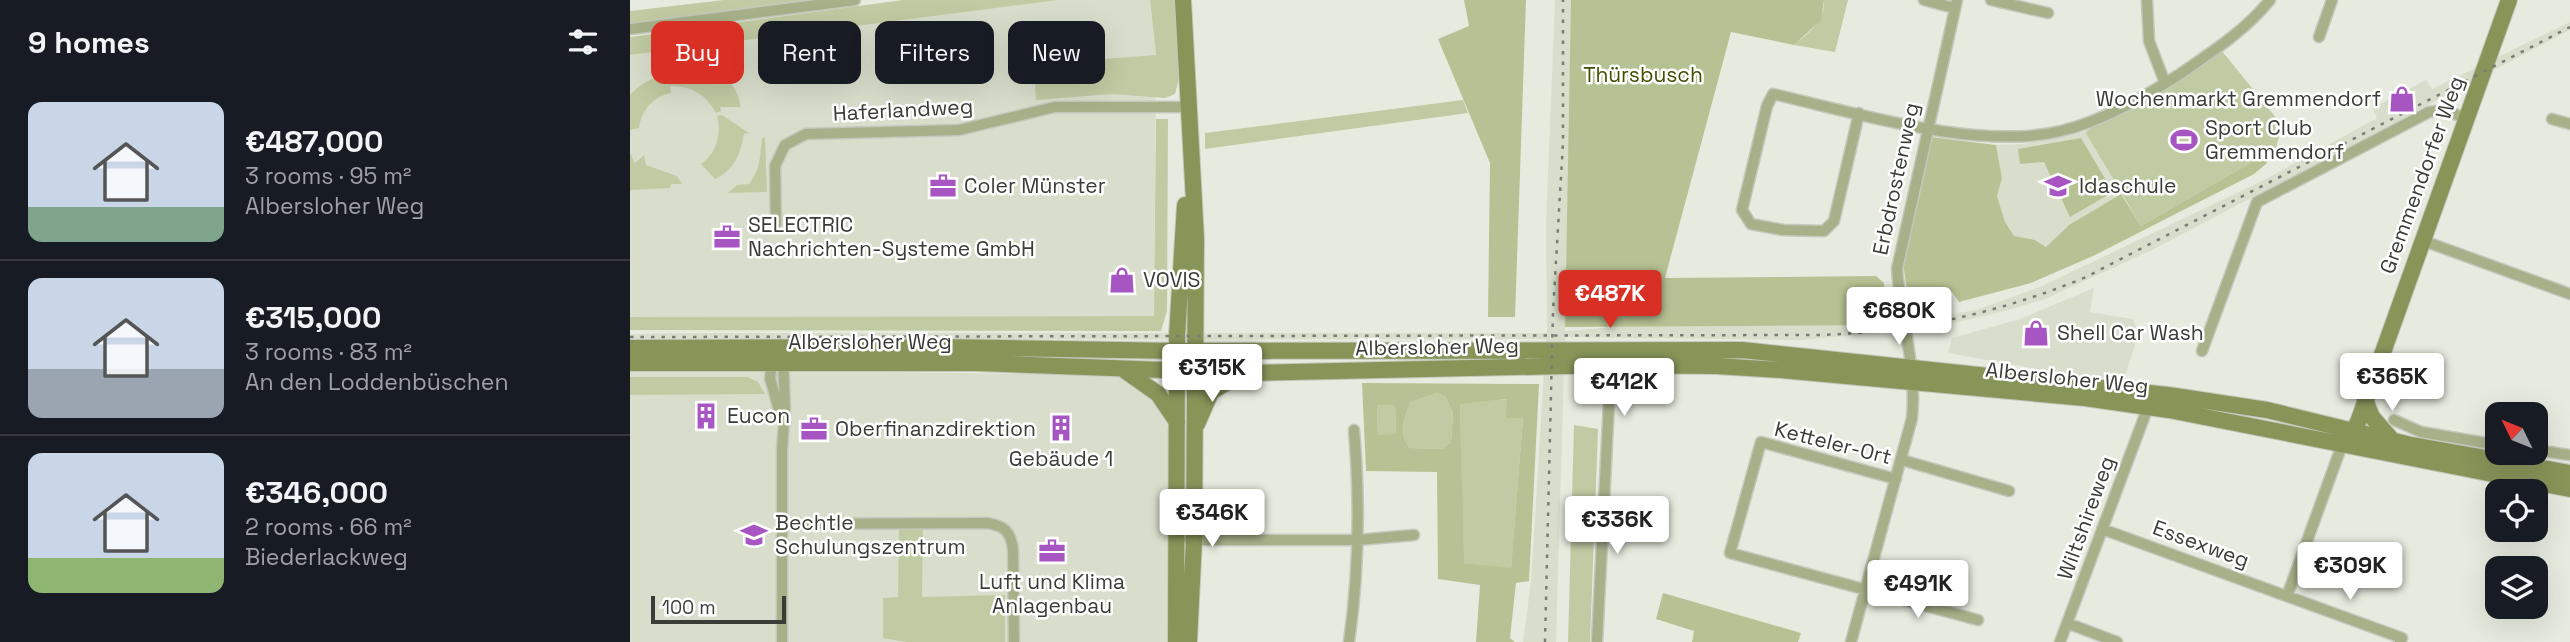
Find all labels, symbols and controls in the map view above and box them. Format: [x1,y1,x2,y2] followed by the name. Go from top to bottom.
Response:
[651,21,744,84] chip: Buy
[758,21,861,84] chip: Rent
[875,21,994,84] chip: Filters
[1008,21,1105,84] chip: New
[28,23,150,62] text: 9 homes
[564,23,602,61] icon: filters
[1583,61,1703,88] park label: Thürsbusch
[2373,72,2470,277] street label: Gremmendorfer Weg
[2387,84,2417,114] shop icon: Wochenmarkt Gremmendorf
[2096,85,2381,112] place label: Wochenmarkt Gremmendorf
[832,92,974,127] street label: Haferlandweg
[1866,100,1925,258] street label: Erbdrostenweg
[2205,114,2344,165] place label: Sport Club Gremmendorf
[245,122,383,161] text: €487,000
[2169,125,2199,155] sports icon: Sport Club Gremmendorf
[84,130,168,214] icon: home
[245,161,411,191] text: 3 rooms · 95 m²
[928,171,958,201] office icon: Coler Münster
[2043,171,2073,201] school or university icon: Idaschule
[964,172,1106,199] place label: Coler Münster
[2079,172,2176,199] place label: Idaschule
[245,191,424,221] text: Albersloher Weg
[748,211,1035,262] place label: SELECTRIC Nachrichten-Systeme GmbH
[712,222,742,252] office icon: SELECTRIC Nachrichten-Systeme GmbH
[1107,265,1137,295] shop icon: VOVIS
[1143,266,1200,293] place label: VOVIS
[1561,270,1659,330] pin: €487K
[1575,278,1645,308] text: €487K
[1850,288,1948,347] pin: €680K
[1863,295,1935,325] text: €680K
[245,298,381,337] text: €315,000
[84,306,168,390] icon: home
[2021,318,2051,348] shop icon: Shell Car Wash
[2057,319,2204,346] place label: Shell Car Wash
[788,328,952,355] street label: Albersloher Weg
[1355,332,1519,361] street label: Albersloher Weg
[245,337,412,367] text: 3 rooms · 83 m²
[1163,344,1261,404] pin: €315K
[1178,352,1246,382] text: €315K
[2343,354,2441,413] pin: €365K
[1984,356,2150,399] street label: Albersloher Weg
[1575,358,1673,418] pin: €412K
[2356,361,2428,391] text: €365K
[1590,366,1658,396] text: €412K
[245,367,509,397] text: An den Loddenbüschen
[691,401,721,431] building icon: Eucon
[727,402,790,429] place label: Eucon
[2485,402,2548,466] north arrow
[2485,402,2548,619] map controls
[1046,413,1076,443] building icon: Gebäude 1
[799,414,829,444] office icon: Oberfinanzdirektion
[835,415,1036,442] place label: Oberfinanzdirektion
[1772,415,1895,470] street label: Ketteler-Ort
[1009,445,1113,472] place label: Gebäude 1
[2051,452,2120,583] street label: Wiltshireweg
[245,473,388,512] text: €346,000
[2485,479,2548,542] button: locate
[84,481,168,565] icon: home
[1163,490,1261,549] pin: €346K
[1568,496,1666,556] pin: €336K
[1176,497,1248,527] text: €346K
[1581,504,1653,534] text: €336K
[775,509,965,560] place label: Bechtle Schulungszentrum
[245,512,412,542] text: 2 rooms · 66 m²
[2149,514,2253,573] street label: Essexweg
[739,520,769,550] school or university icon: Bechtle Schulungszentrum
[1037,536,1067,566] office icon: Luft und Klima Anlagenbau
[245,542,408,572] text: Biederlackweg
[2301,542,2399,602] pin: €309K
[2313,550,2387,580] text: €309K
[2485,556,2548,619] button: layers
[1869,560,1967,620] pin: €491K
[979,568,1125,619] place label: Luft und Klima Anlagenbau
[1883,568,1953,598] text: €491K
[651,593,786,625] scale bar
[662,595,716,620] text: 100 m

